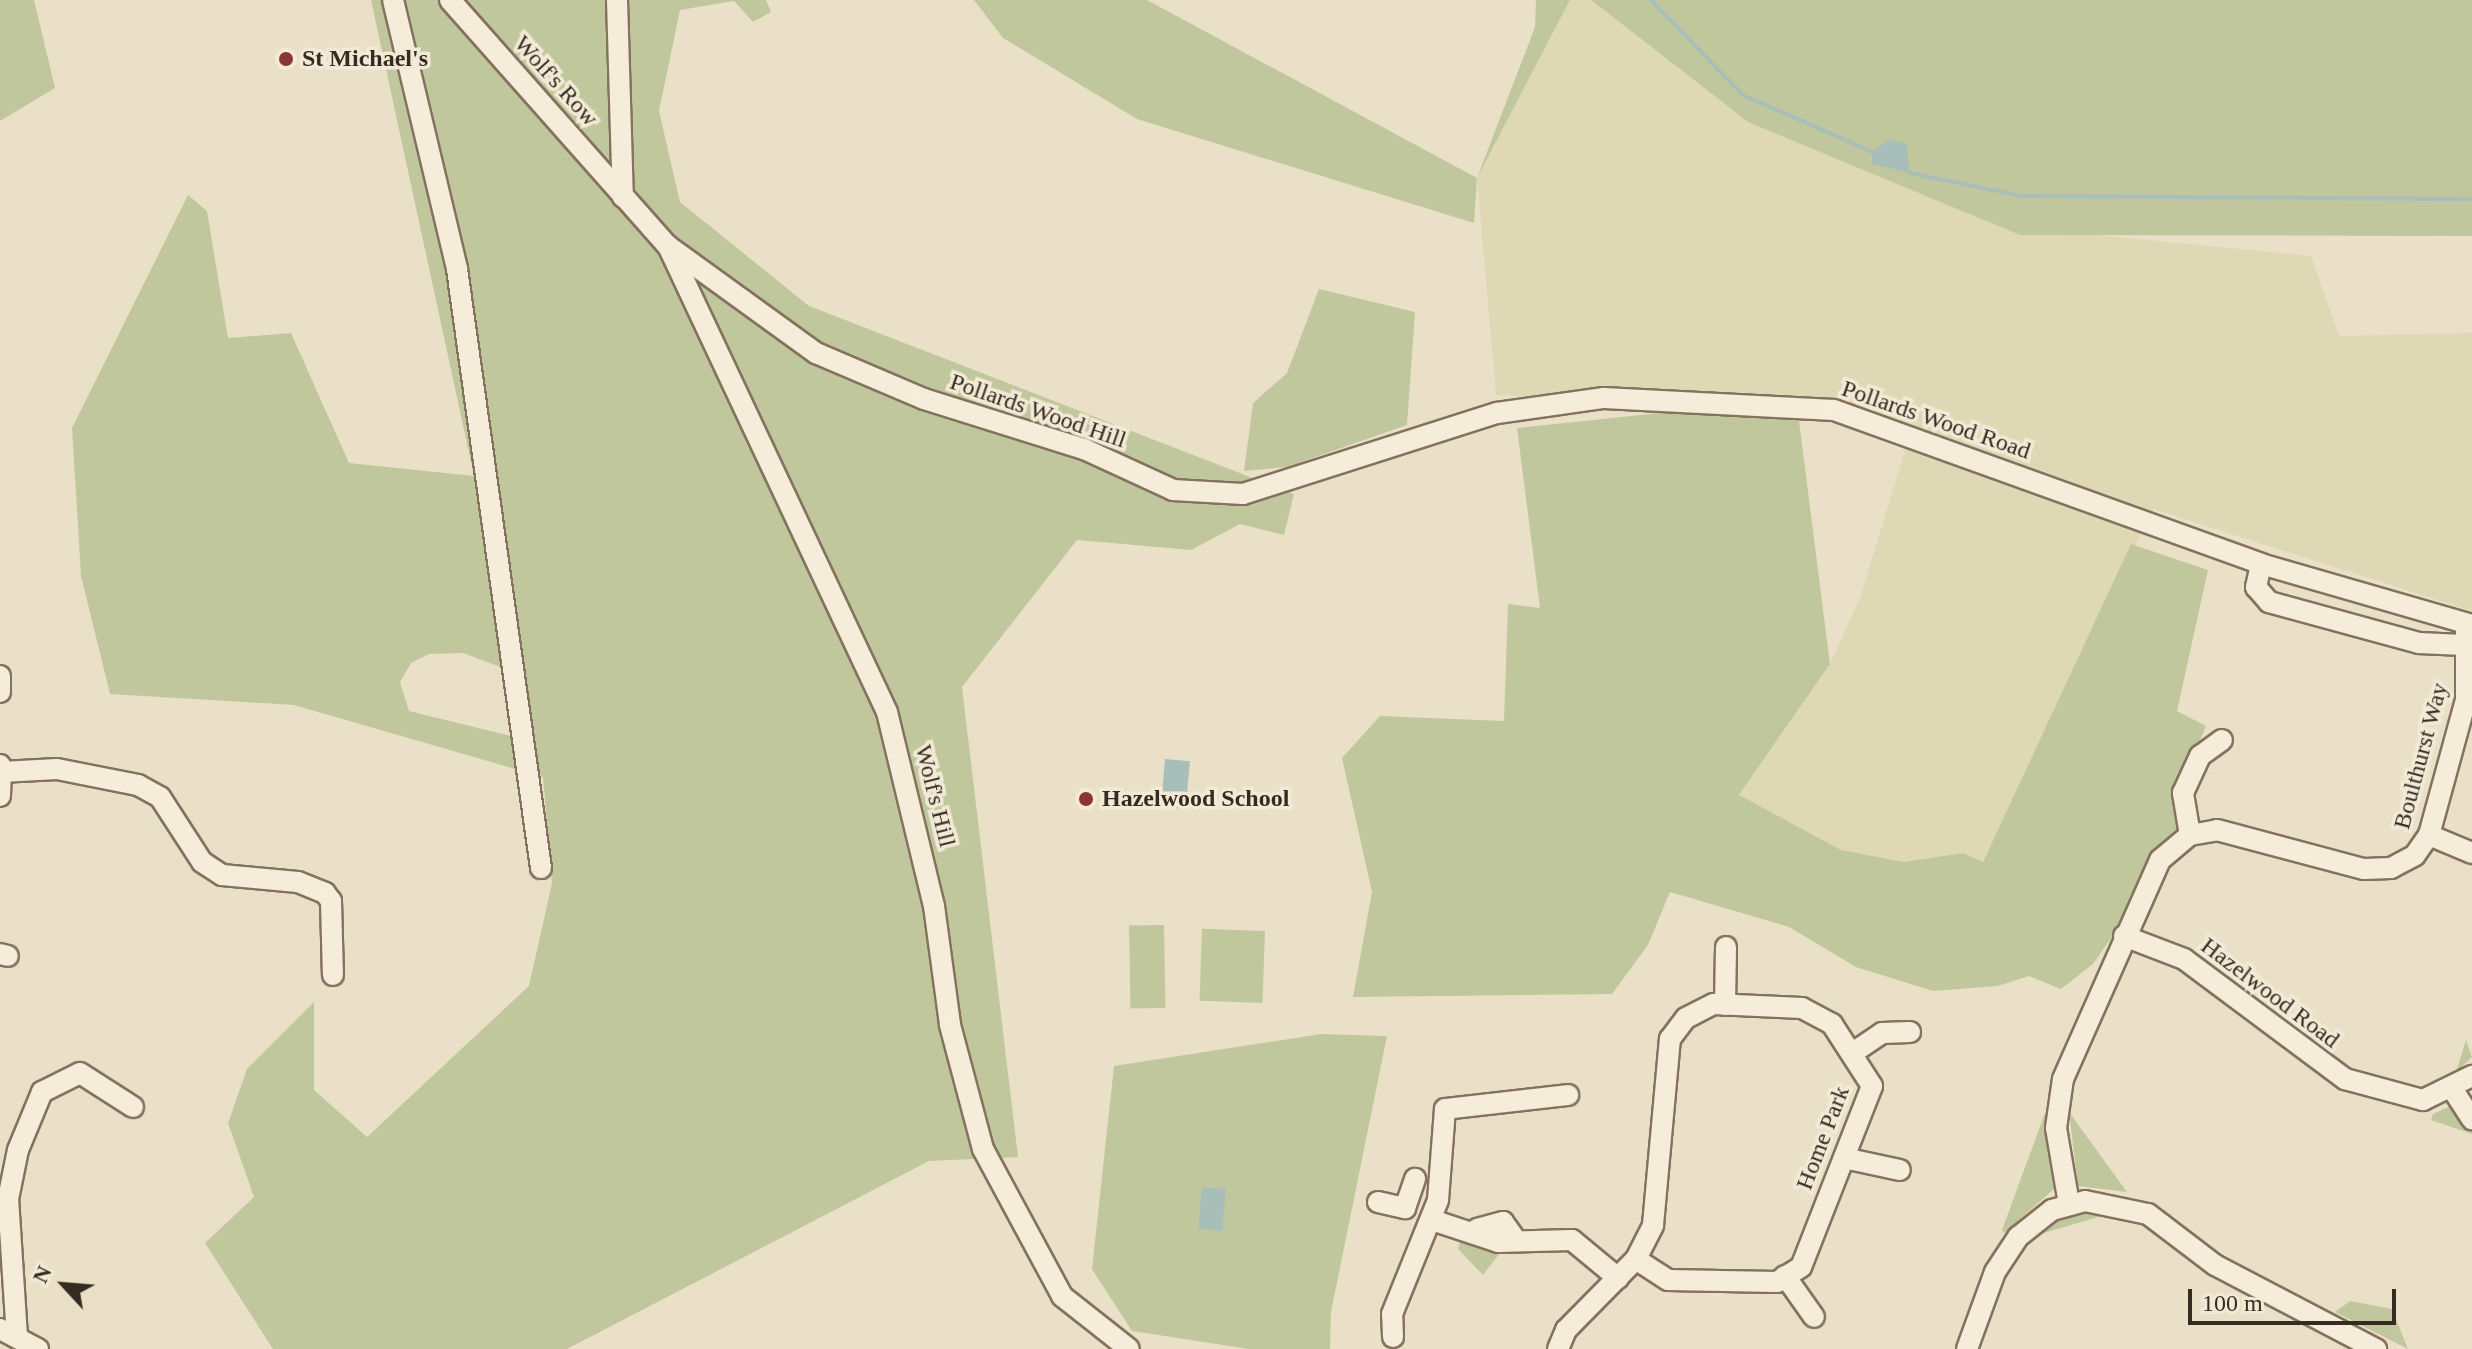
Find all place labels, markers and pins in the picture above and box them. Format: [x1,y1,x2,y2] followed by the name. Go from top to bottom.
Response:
[302,45,428,73] place label: St Michael's
[277,50,295,68] marker: St Michael's
[1102,785,1289,813] place label: Hazelwood School
[1077,790,1095,808] marker: Hazelwood School

